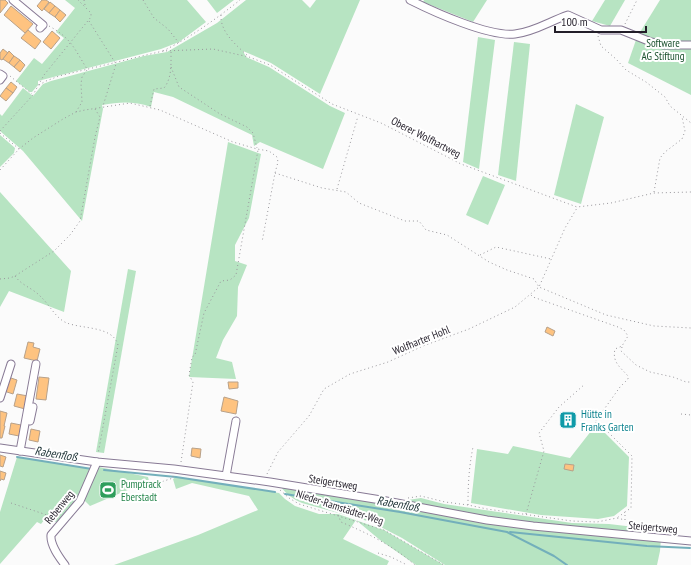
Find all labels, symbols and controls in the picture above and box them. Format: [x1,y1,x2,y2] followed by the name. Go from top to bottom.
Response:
[555,8,646,34] scale bar
[561,14,588,29] text: 100 m
[642,36,685,63] park label: Software AG Stiftung
[389,113,463,161] street label: Oberer Wolfhartweg
[390,322,452,358] street label: Wolfharter Hohl
[581,407,634,434] place label: Hütte in Franks Garten
[558,410,578,430] building icon: Hütte in Franks Garten
[34,443,79,464] water label: Rabenfloß
[307,471,359,493] street label: Steigertsweg
[121,477,162,504] place label: Pumptrack Eberstadt
[98,480,118,500] sports icon: Pumptrack Eberstadt
[295,486,386,528] street label: Nieder-Ramstädter-Weg
[41,487,77,527] street label: Rebenweg
[376,492,422,515] water label: Rabenfloß
[628,518,679,536] street label: Steigertsweg

